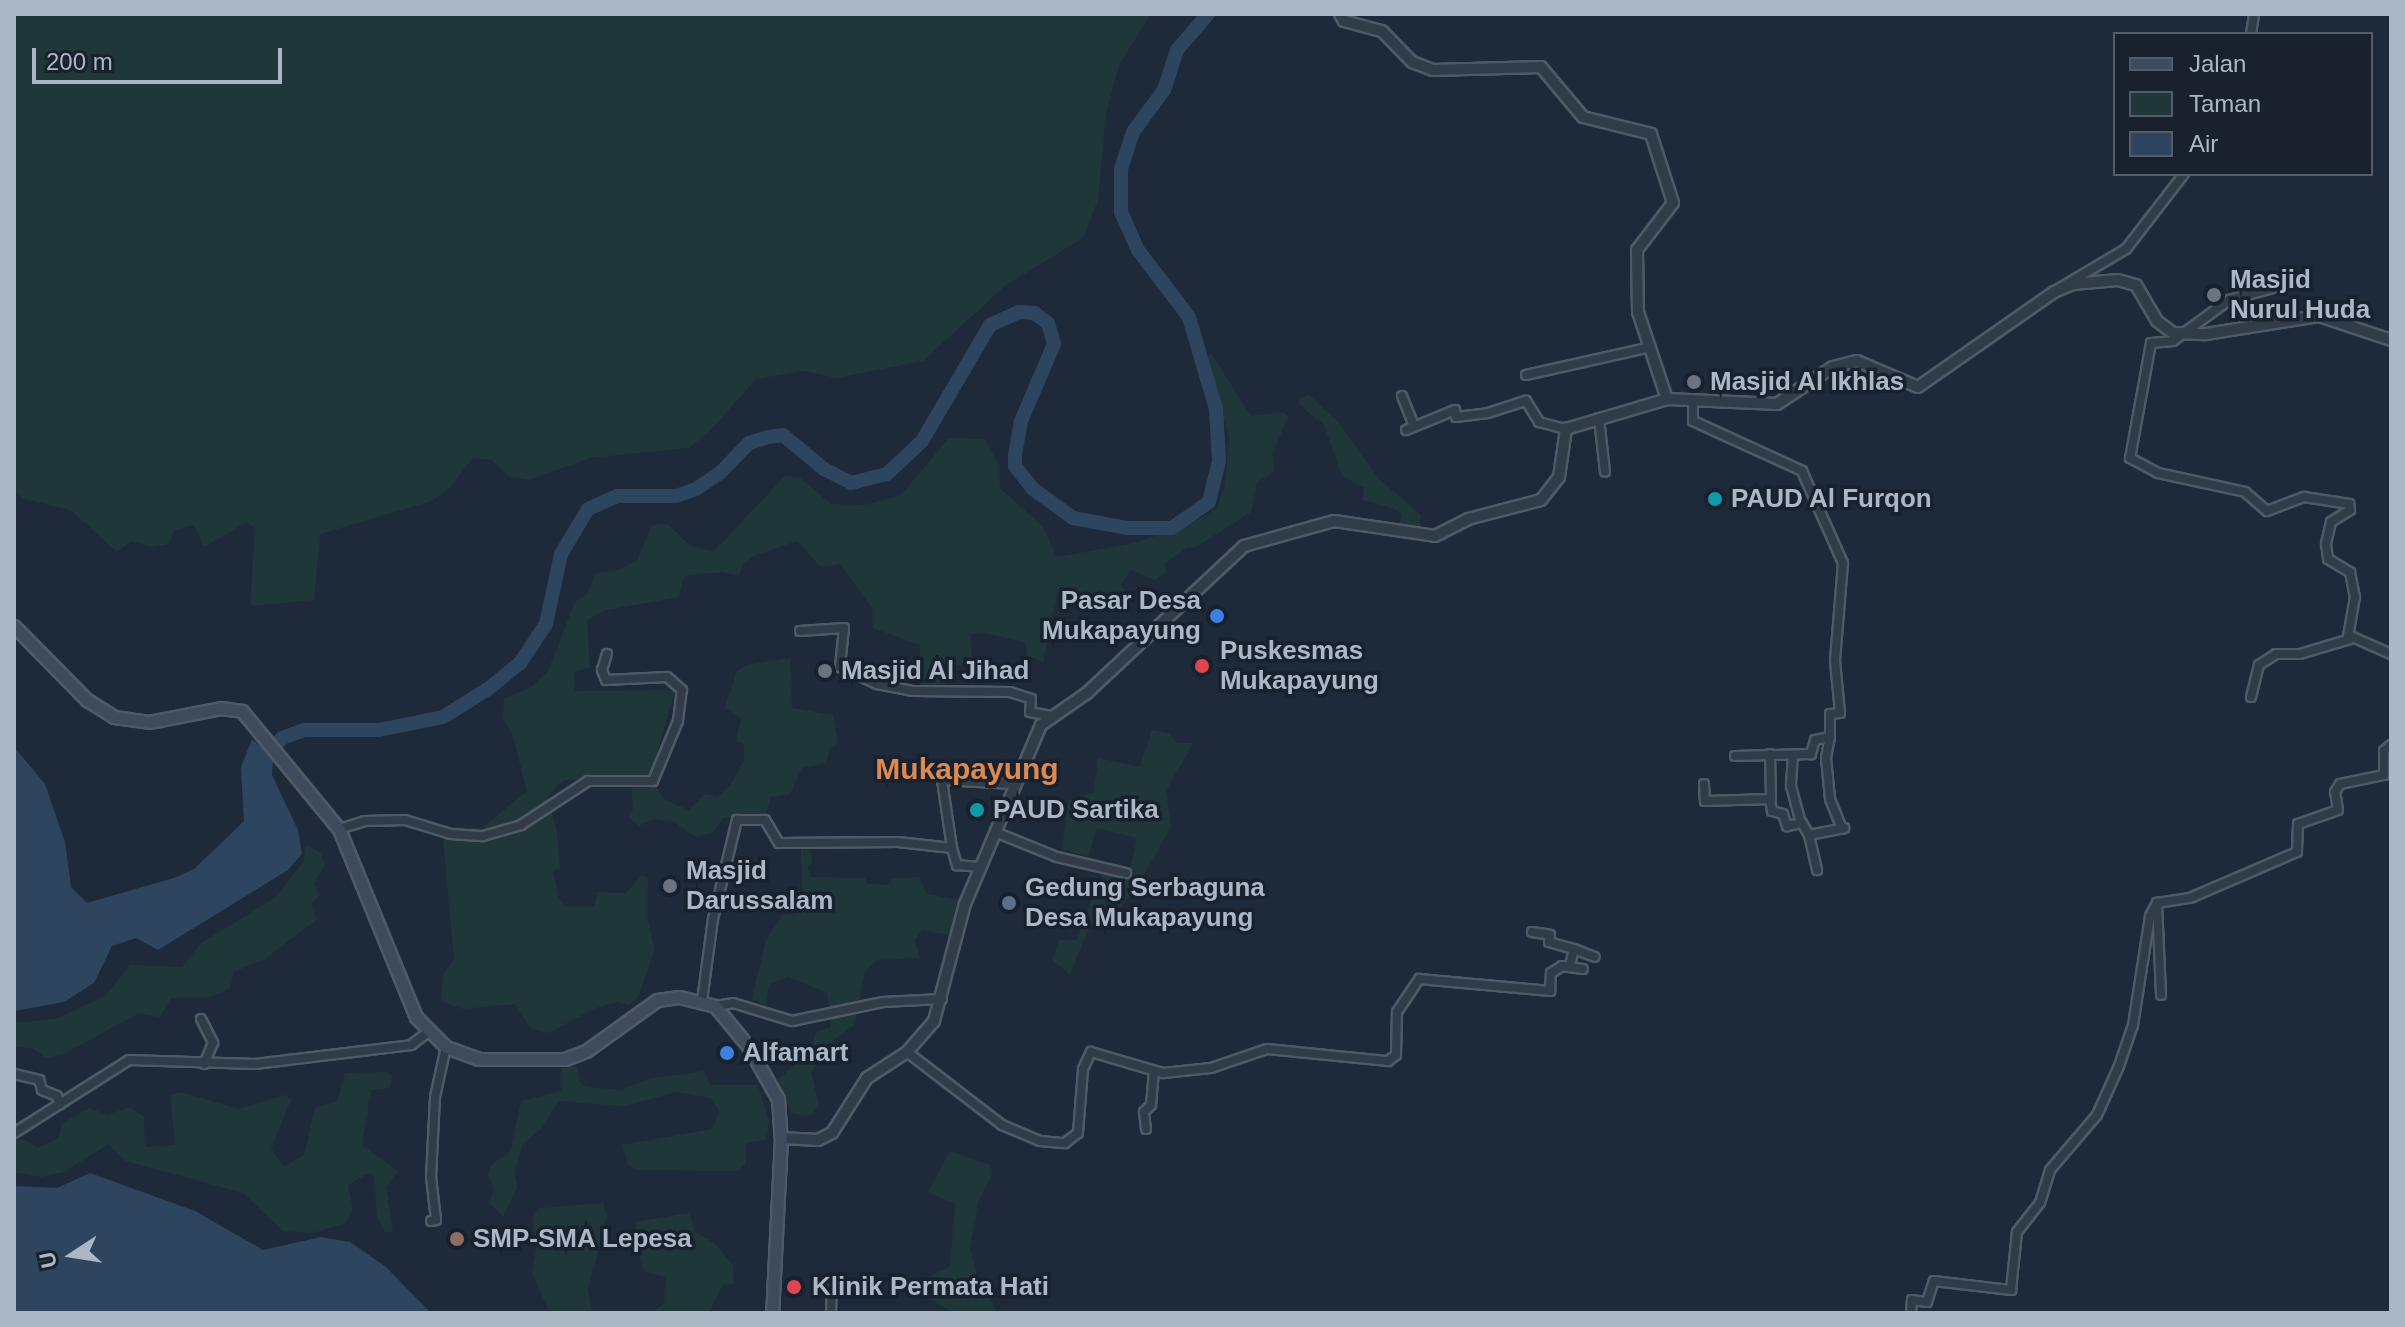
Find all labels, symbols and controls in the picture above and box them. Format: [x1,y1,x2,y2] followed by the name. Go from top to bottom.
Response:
[36,32,286,82] scale bar
[2113,32,2373,176] legend
[46,48,113,75] text: 200 m
[2189,50,2246,77] text: Jalan
[2189,90,2261,117] text: Taman
[2189,130,2218,157] text: Air
[2230,264,2370,326] place label: Masjid Nurul Huda
[2205,286,2223,304] marker: Masjid Nurul Huda
[1710,366,1905,398] place label: Masjid Al Ikhlas
[1685,373,1703,391] marker: Masjid Al Ikhlas
[1731,483,1933,515] place label: PAUD Al Furqon
[1706,490,1724,508] marker: PAUD Al Furqon
[1042,585,1201,646] place label: Pasar Desa Mukapayung
[1208,607,1226,625] marker: Pasar Desa Mukapayung
[1220,635,1379,696] place label: Puskesmas Mukapayung
[841,655,1030,687] place label: Masjid Al Jihad
[1191,655,1213,677] marker: Puskesmas Mukapayung
[816,662,834,680] marker: Masjid Al Jihad
[875,751,1059,787] district label: Mukapayung
[993,794,1159,826] place label: PAUD Sartika
[968,801,986,819] marker: PAUD Sartika
[686,855,833,916] place label: Masjid Darussalam
[1025,872,1265,934] place label: Gedung Serbaguna Desa Mukapayung
[661,877,679,895] marker: Masjid Darussalam
[1000,894,1018,912] marker: Gedung Serbaguna Desa Mukapayung
[743,1037,848,1069] place label: Alfamart
[718,1044,736,1062] marker: Alfamart
[32,1215,112,1295] north arrow
[473,1223,693,1255] place label: SMP-SMA Lepesa
[448,1230,466,1248] marker: SMP-SMA Lepesa
[34,1250,62,1270] text: U
[812,1271,1049,1303] place label: Klinik Permata Hati
[783,1276,805,1298] marker: Klinik Permata Hati

